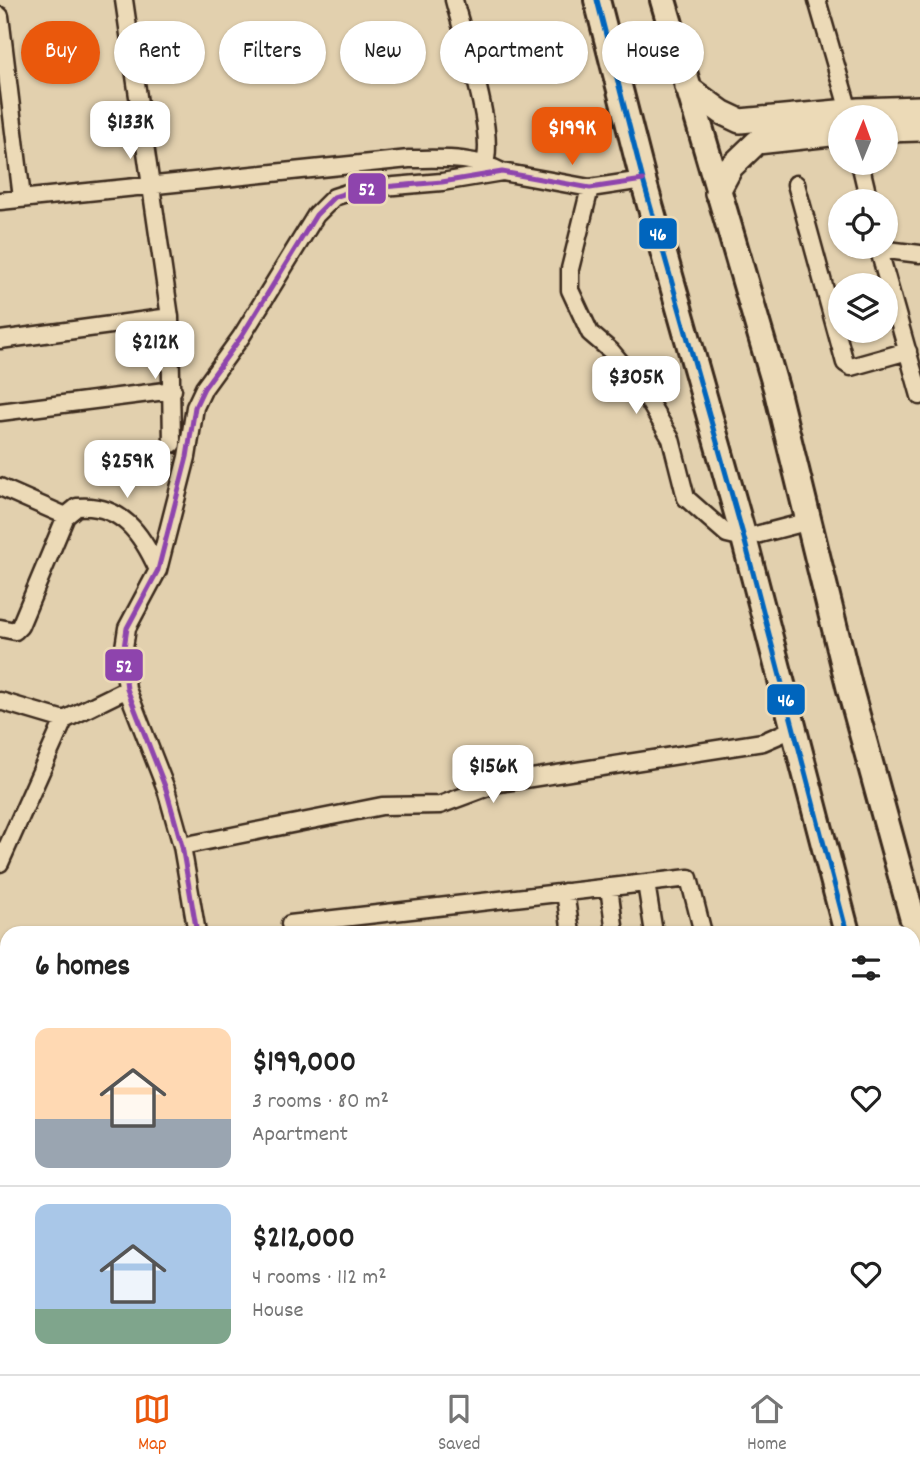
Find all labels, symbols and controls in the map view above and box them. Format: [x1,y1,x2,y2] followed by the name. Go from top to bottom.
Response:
[21,21,100,84] chip: Buy
[114,21,205,84] chip: Rent
[219,21,326,84] chip: Filters
[340,21,426,84] chip: New
[440,21,588,84] chip: Apartment
[602,21,704,84] chip: House
[81,102,179,161] pin: $133K
[828,105,898,175] north arrow
[828,105,898,343] map controls
[106,107,154,140] text: $133K
[523,108,621,167] pin: $199K
[548,113,596,146] text: $199K
[347,172,387,205] line badge: 52
[358,178,376,205] text: 52
[828,189,898,259] button: locate
[638,217,678,250] line badge: 46
[649,223,667,250] text: 46
[828,273,898,343] button: layers
[106,322,204,381] pin: $212K
[131,327,179,360] text: $212K
[587,356,685,416] pin: $305K
[608,362,664,395] text: $305K
[78,440,176,500] pin: $259K
[100,446,154,479] text: $259K
[104,648,144,682] line badge: 52
[115,655,133,682] text: 52
[766,683,806,716] line badge: 46
[777,689,795,716] text: 46
[444,746,542,805] pin: $156K
[468,751,518,784] text: $156K
[35,947,130,990] text: 6 homes
[847,949,885,987] icon: filters
[252,1043,356,1086] text: $199,000
[91,1056,175,1140] icon: home
[847,1079,885,1117] icon: heart
[252,1086,389,1119] text: 3 rooms · 80 m²
[252,1119,348,1152] text: Apartment
[252,1219,355,1262] text: $212,000
[91,1232,175,1316] icon: home
[847,1255,885,1293] icon: heart
[252,1262,387,1295] text: 4 rooms · 112 m²
[252,1295,304,1328] text: House
[133,1390,171,1459] tab: Map
[438,1390,480,1459] tab: Saved
[747,1390,787,1459] tab: Home

